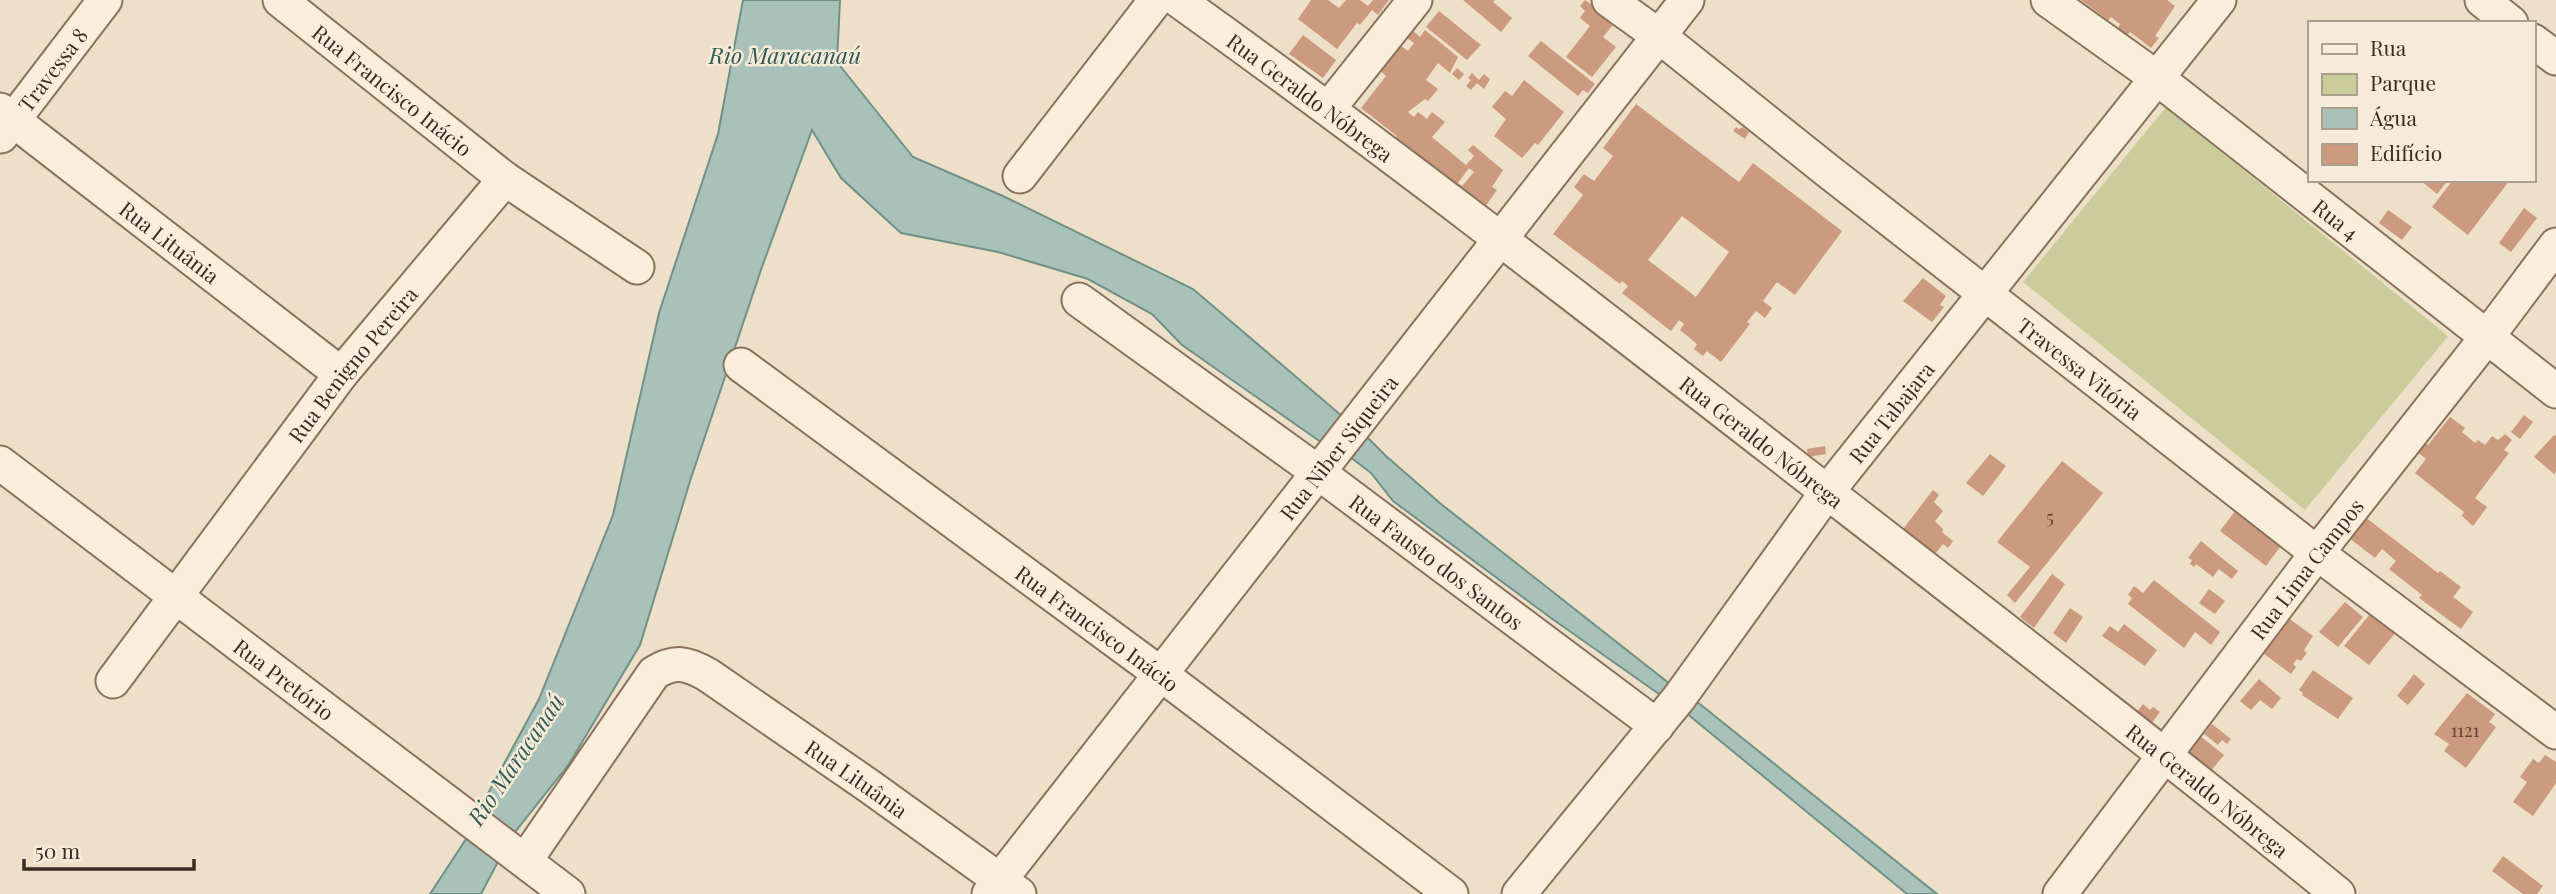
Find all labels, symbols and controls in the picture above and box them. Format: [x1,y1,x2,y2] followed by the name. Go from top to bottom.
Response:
[307,18,478,162] street label: Rua Francisco Inácio
[2308,21,2535,182] legend
[11,22,93,117] street label: Travessa 8
[1222,26,1400,168] street label: Rua Geraldo Nóbrega
[2370,33,2407,61] text: Rua
[708,39,861,70] water label: Rio Maracanaú
[2370,68,2436,96] text: Parque
[2369,103,2418,131] text: Água
[2370,138,2442,166] text: Edifício
[2308,192,2365,246] street label: Rua 4
[114,194,226,289] street label: Rua Lituânia
[281,280,423,448] street label: Rua Benigno Pereira
[2012,311,2149,426] street label: Travessa Vitória
[1842,355,1940,468] street label: Rua Tabajara
[1273,368,1404,525] street label: Rua Niber Siqueira
[1674,369,1850,514] street label: Rua Geraldo Nóbrega
[1344,487,1529,635] street label: Rua Fausto dos Santos
[2243,492,2369,645] street label: Rua Lima Campos
[2046,505,2054,529] house number: 5
[1010,558,1185,697] street label: Rua Francisco Inácio
[228,632,340,726] street label: Rua Pretório
[459,687,570,832] water label: Rio Maracanaú
[2121,717,2295,863] street label: Rua Geraldo Nóbrega
[2451,718,2480,742] house number: 1121
[800,732,914,824] street label: Rua Lituânia
[24,828,194,872] scale bar
[35,836,81,864] text: 50 m

